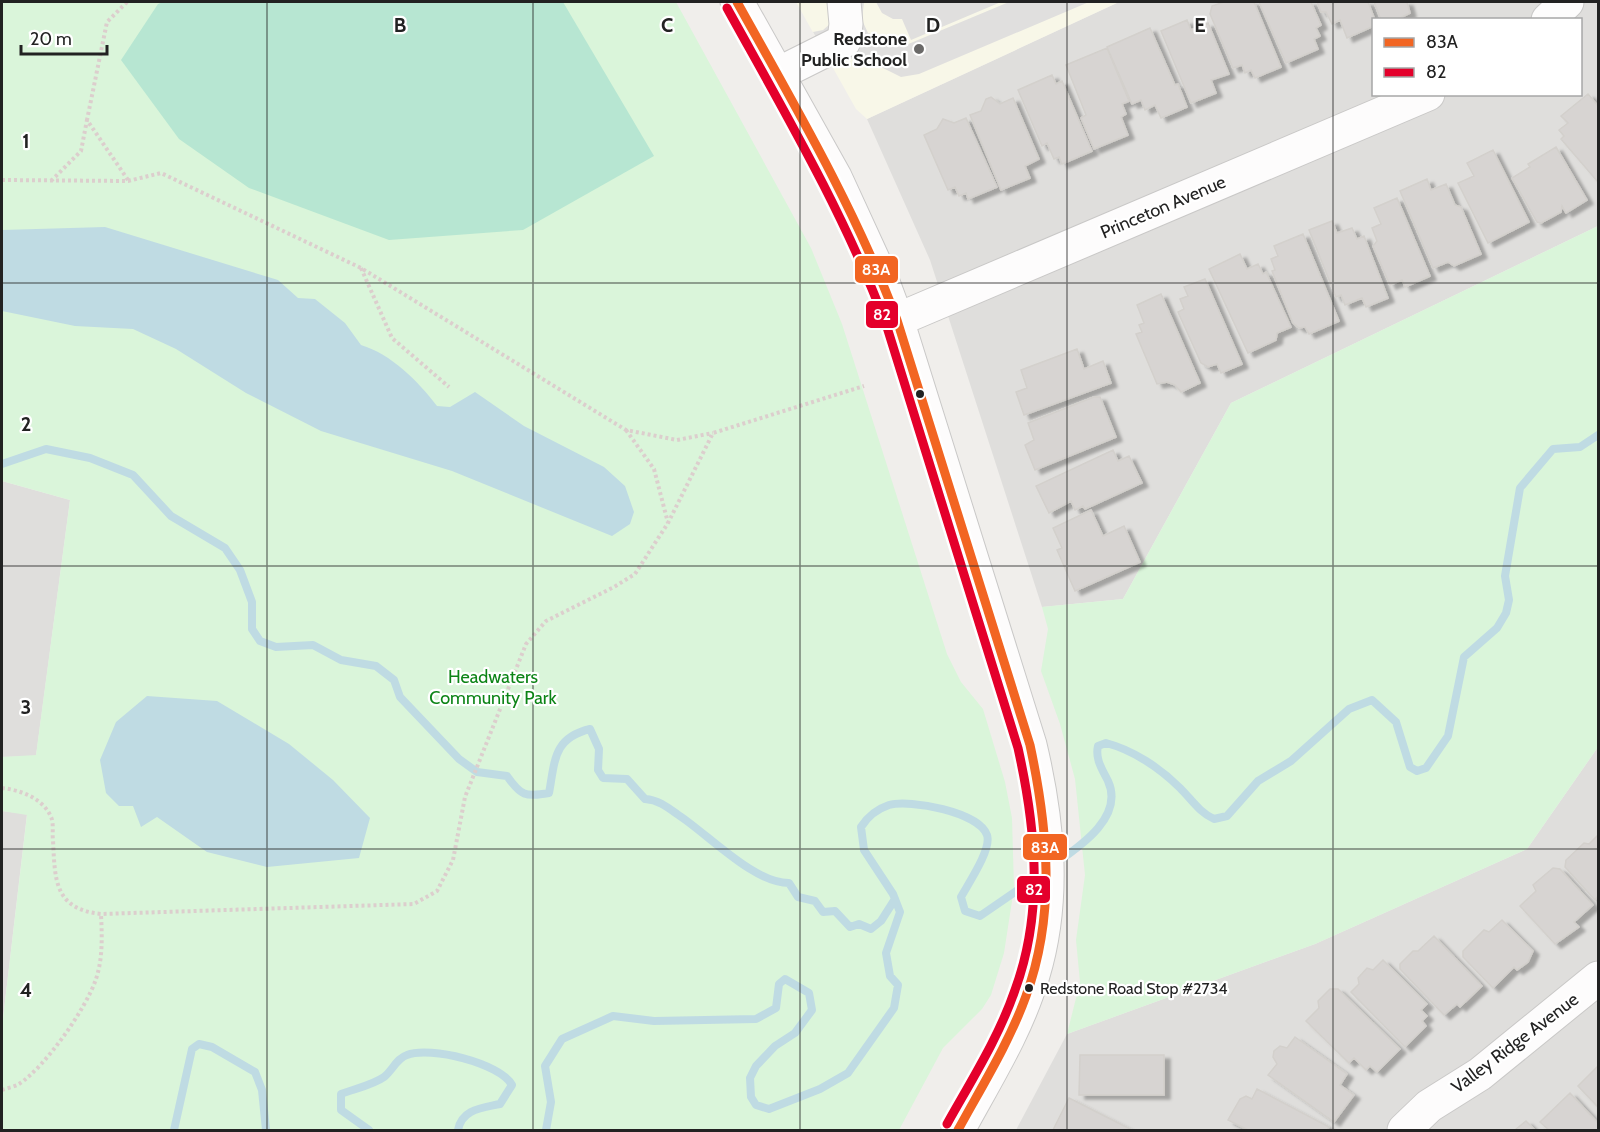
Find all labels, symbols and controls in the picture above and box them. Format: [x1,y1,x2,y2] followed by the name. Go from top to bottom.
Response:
[394,13,406,37] text: B
[661,13,673,37] text: C
[926,13,940,37] text: D
[1194,13,1206,37] text: E
[21,18,106,56] scale bar
[1372,18,1582,96] legend
[30,28,72,50] text: 20 m
[801,28,907,71] place label: Redstone Public School
[1426,31,1458,53] text: 83A
[912,42,926,56] marker: Redstone Public School
[1426,61,1446,83] text: 82
[22,129,30,153] text: 1
[1097,171,1229,243] street label: Princeton Avenue
[854,255,899,284] line badge: 83A
[862,260,890,279] text: 83A
[865,300,899,329] line badge: 82
[873,305,891,324] text: 82
[914,388,926,400] unlabelled marker
[21,412,31,436] text: 2
[429,666,558,709] park label: Headwaters Community Park
[21,695,31,719] text: 3
[1022,833,1068,861] line badge: 83A
[1031,838,1059,857] text: 83A
[1016,875,1051,904] line badge: 82
[1025,880,1043,899] text: 82
[20,978,32,1002] text: 4
[1040,979,1228,998] place label: Redstone Road Stop #2734
[1023,982,1035,994] marker: Redstone Road Stop #2734
[1447,988,1583,1098] street label: Valley Ridge Avenue

